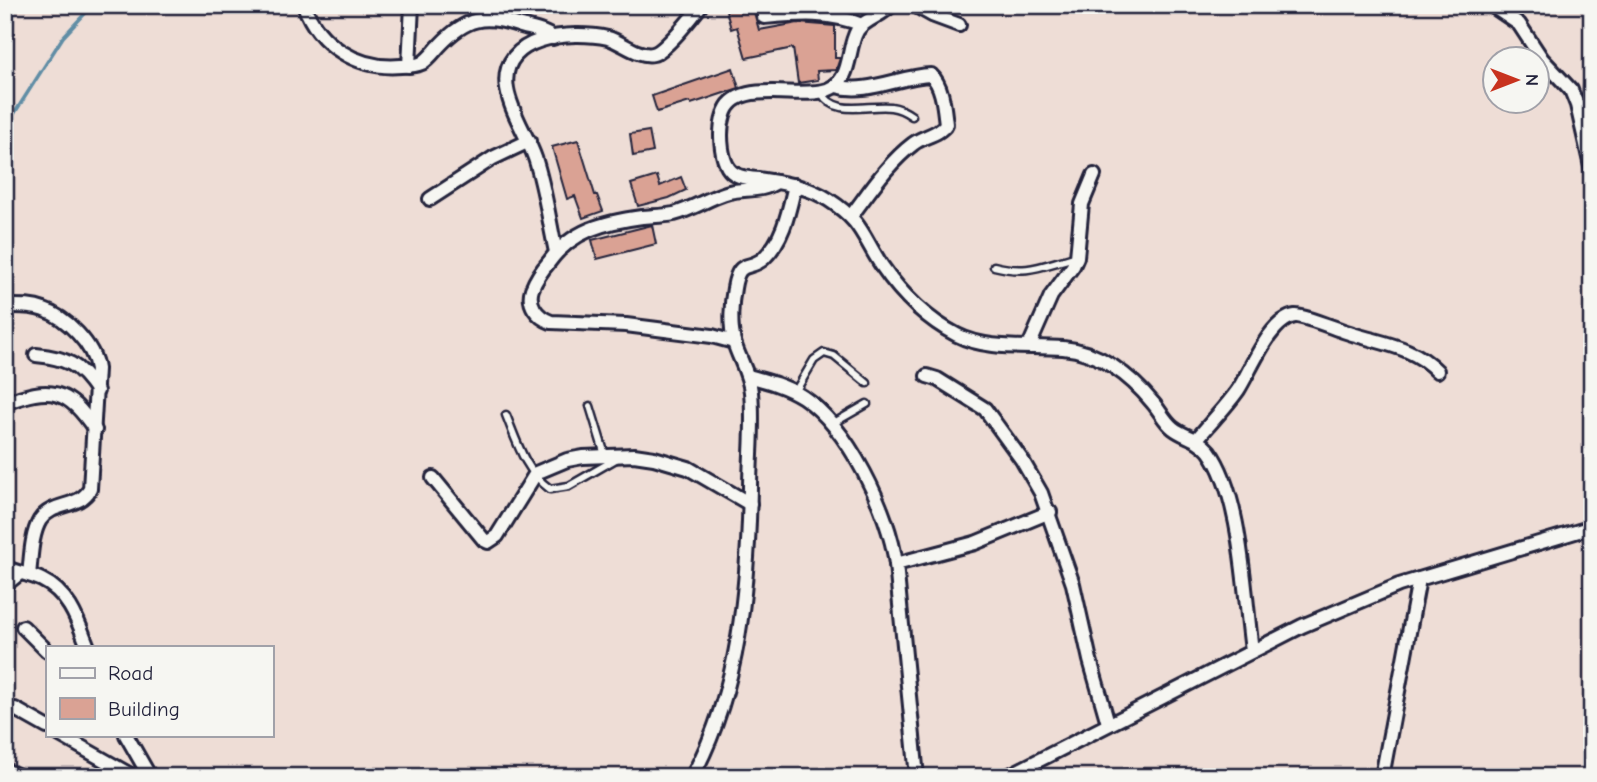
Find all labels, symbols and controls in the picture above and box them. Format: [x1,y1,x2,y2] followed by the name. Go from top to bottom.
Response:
[1482,46,1552,116] north arrow
[1521,74,1543,86] text: N
[46,646,273,736] legend
[108,661,153,685] text: Road
[108,697,180,721] text: Building

